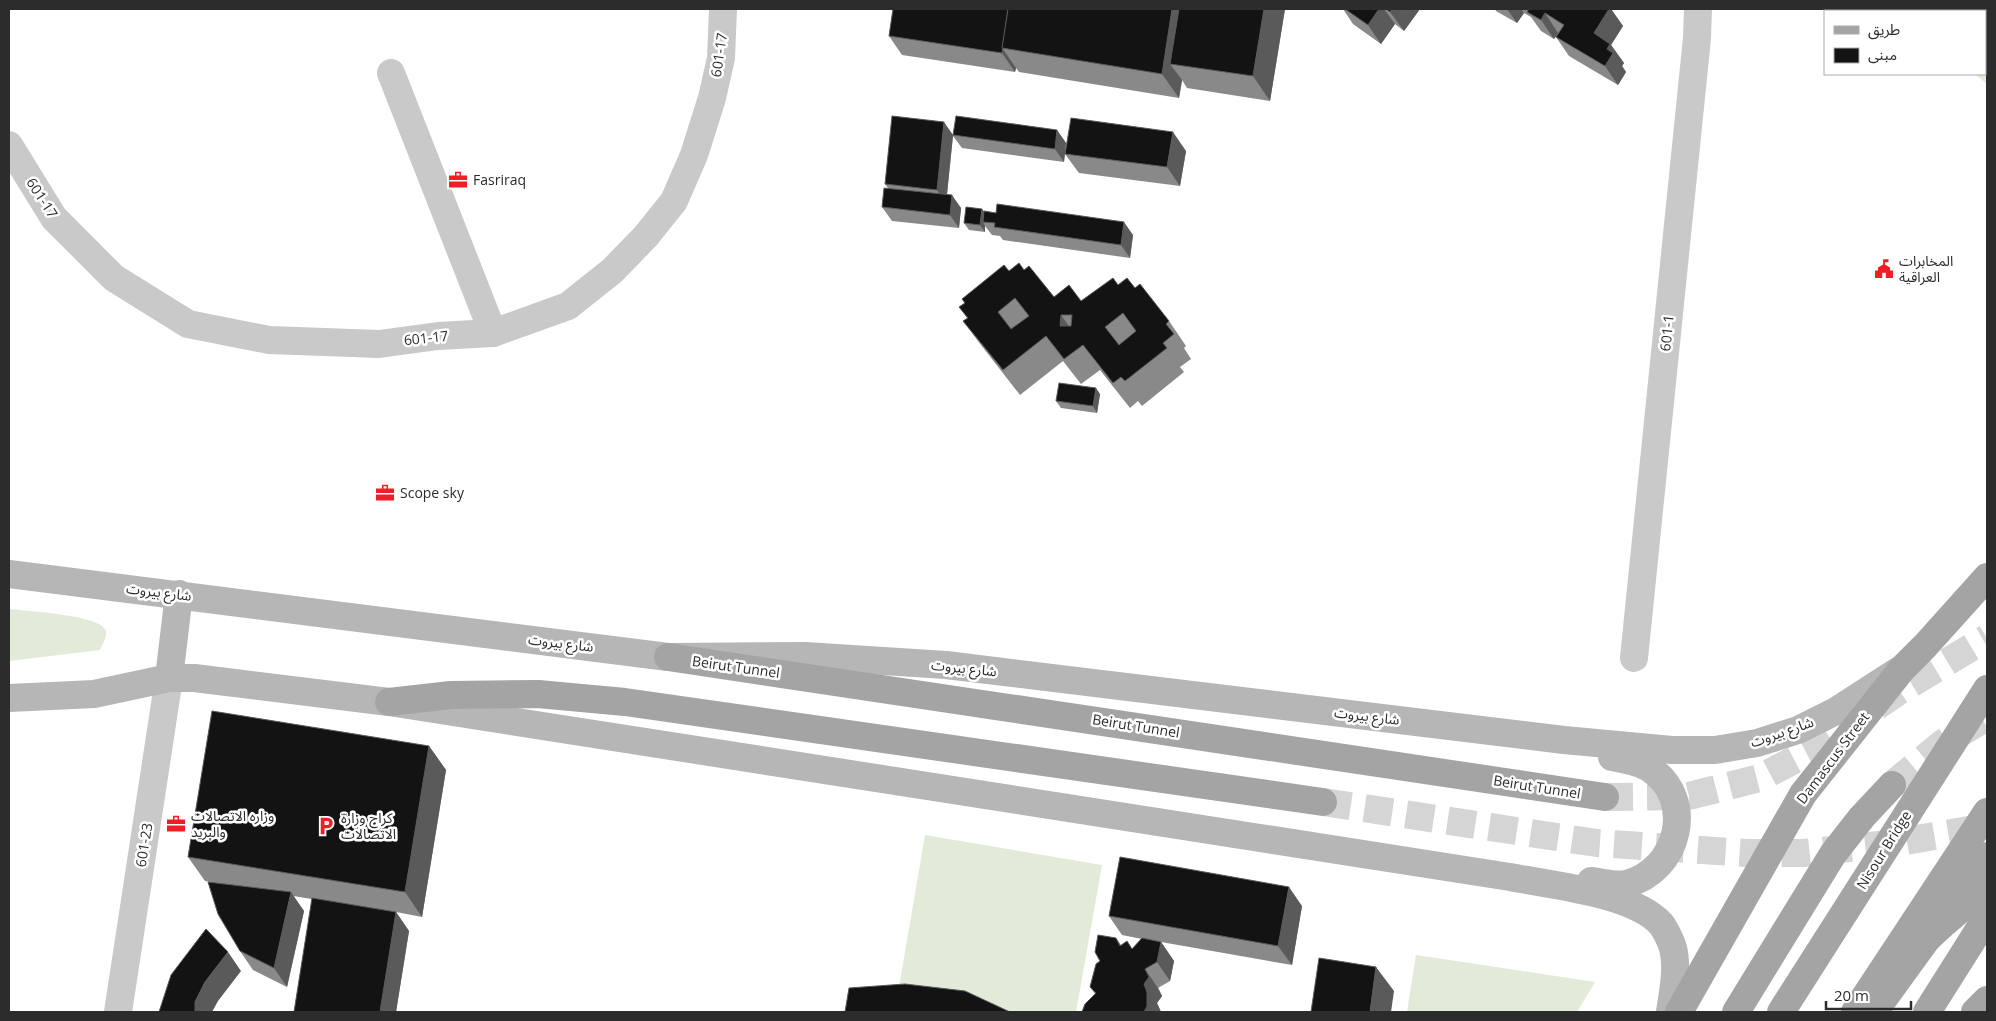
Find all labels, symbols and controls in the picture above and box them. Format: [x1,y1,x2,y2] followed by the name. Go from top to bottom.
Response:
[1824,10,1986,75] legend
[1868,19,1900,40] text: طريق
[706,32,731,78] street label: 601-17
[1868,44,1897,64] text: مبنى
[447,169,469,191] office icon: Fasriraq
[473,170,526,189] place label: Fasriraq
[22,174,63,222] street label: 601-17
[1899,251,1953,286] place label: المخابرات العراقية
[1873,258,1895,280] public building icon: المخابرات العراقية
[1655,314,1678,352] street label: 601-1
[403,326,449,349] street label: 601-17
[374,482,396,504] office icon: Scope sky
[400,483,465,502] place label: Scope sky
[125,578,193,607] street label: شارع بيروت
[527,629,595,658] street label: شارع بيروت
[691,651,781,682] street label: Beirut Tunnel
[930,655,998,682] street label: شارع بيروت
[1333,702,1401,731] street label: شارع بيروت
[1792,708,1873,807] street label: Damascus Street
[1091,709,1181,742] street label: Beirut Tunnel
[1748,712,1817,753] street label: شارع بيروت
[1492,770,1582,803] street label: Beirut Tunnel
[191,806,274,841] place label: وزاره الاتصالات والبريد
[1852,807,1915,893] street label: Nisour Bridge
[341,808,396,843] place label: كراج وزارة الاتصالات
[165,813,187,835] office icon: وزاره الاتصالات والبريد
[315,815,337,837] parking icon: كراج وزارة الاتصالات
[131,821,156,868] street label: 601-23
[1826,978,1911,1010] scale bar
[1834,985,1869,1005] text: 20 m

